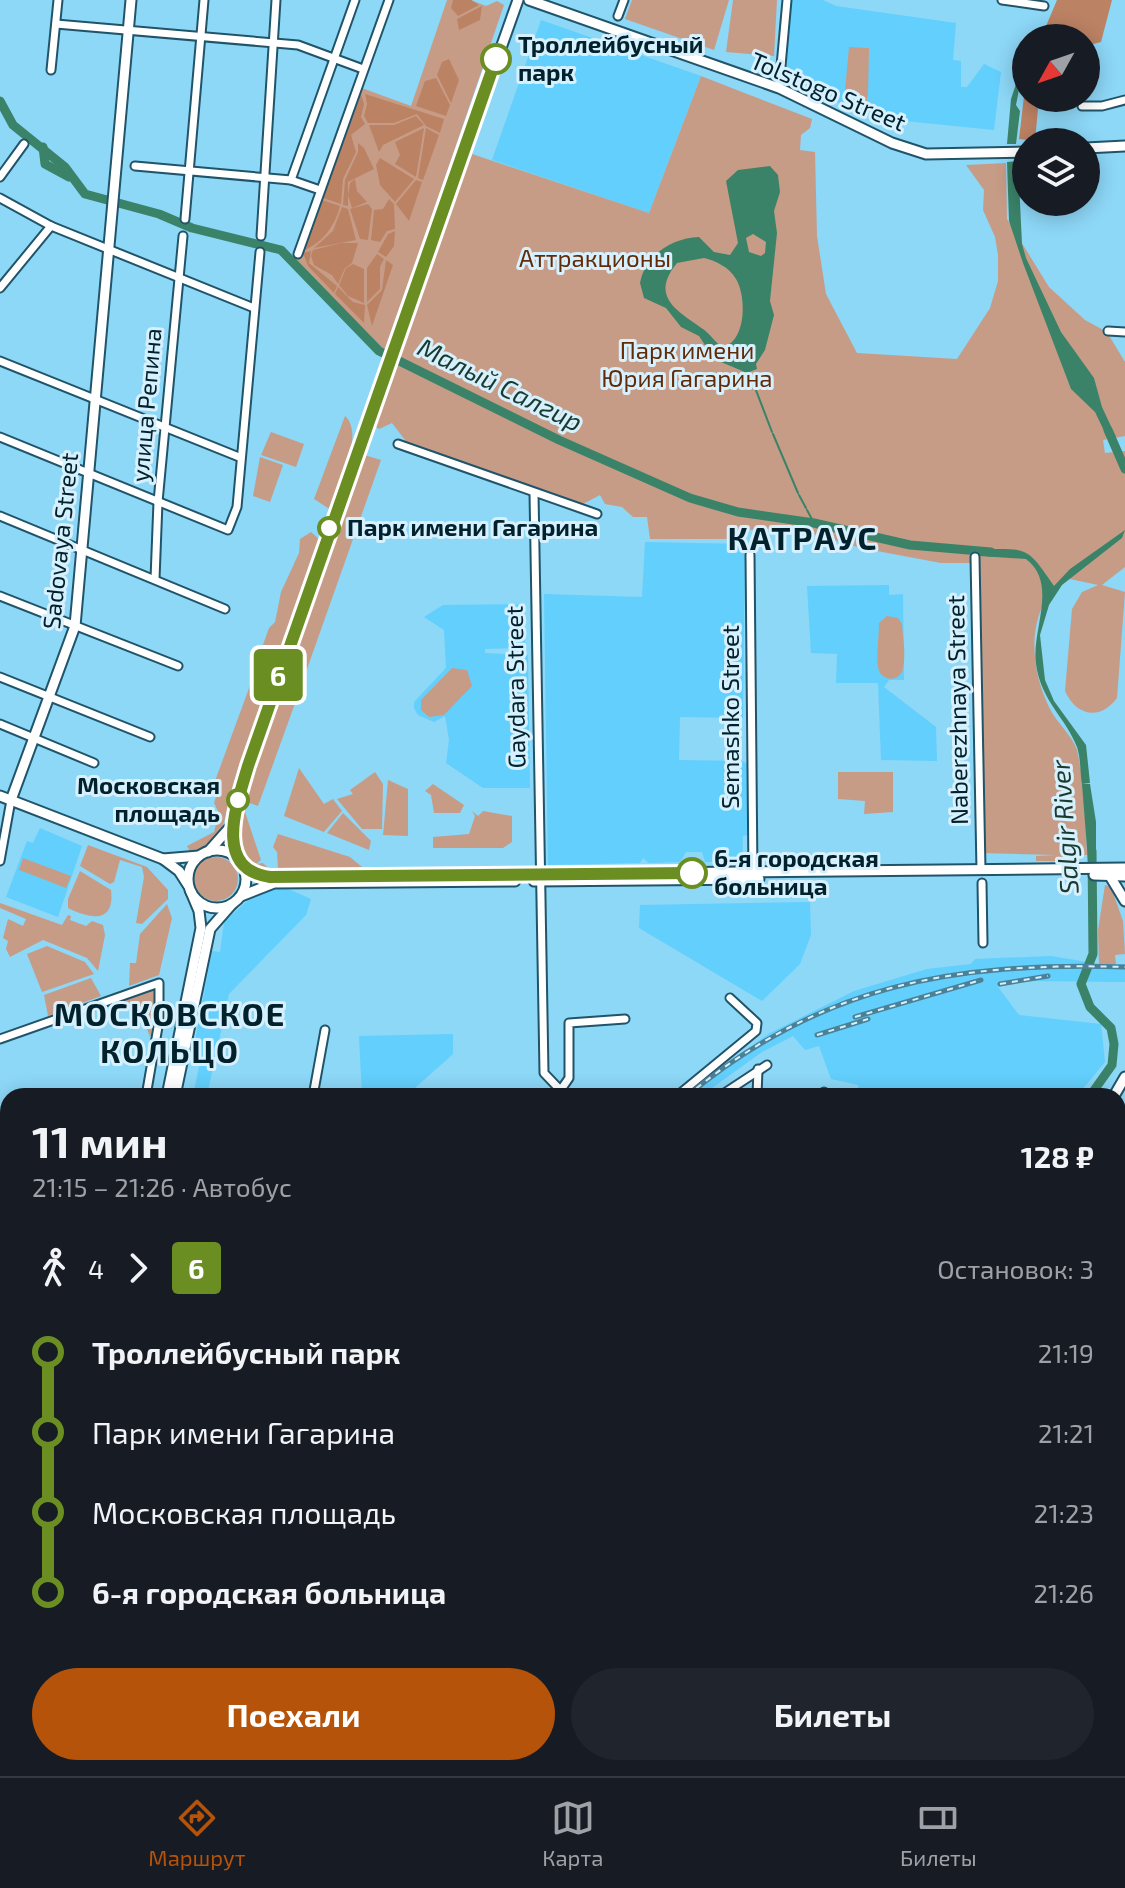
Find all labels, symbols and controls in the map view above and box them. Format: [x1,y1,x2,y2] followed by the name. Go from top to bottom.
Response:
[1012,24,1100,112] north arrow
[1012,24,1100,216] map controls
[518,29,704,86] place label: Троллейбусный парк
[481,44,511,74] marker: Троллейбусный парк
[747,45,911,136] street label: Tolstogo Street
[1012,128,1100,216] button: layers
[519,243,671,272] park label: Аттракционы
[124,327,168,483] street label: улица Репина
[413,330,588,437] water label: Малый Салгир
[601,335,773,392] park label: Парк имени Юрия Гагарина
[36,451,83,631] street label: Sadovaya Street
[347,512,598,541] place label: Парк имени Гагарина
[318,517,340,539] marker: Парк имени Гагарина
[728,518,878,556] district label: КАТРАУС
[940,595,973,825] street label: Naberezhnaya Street
[499,605,530,769] street label: Gaydara Street
[715,625,744,809] street label: Semashko Street
[252,649,304,701] line badge: 6
[270,658,286,692] text: 6
[1043,758,1084,895] water label: Salgir River
[77,770,220,827] place label: Московская площадь
[227,789,249,811] marker: Московская площадь
[714,843,879,900] place label: 6-я городская больница
[677,858,707,888] marker: 6-я городская больница
[54,994,286,1069] district label: МОСКОВСКОЕ КОЛЬЦО
[32,1114,168,1167] text: 11 мин
[1021,1138,1094,1174] text: 128 ₽
[32,1171,292,1202] text: 21:15 – 21:26 · Автобус
[32,1246,76,1290] icon: walk
[116,1246,160,1290] icon: forward
[188,1251,205,1285] text: 6
[88,1253,104,1284] text: 4
[937,1253,1094,1284] text: Остановок: 3
[92,1334,401,1370] text: Троллейбусный парк
[1038,1337,1094,1368] text: 21:19
[92,1414,395,1450] text: Парк имени Гагарина
[1038,1417,1094,1448] text: 21:21
[92,1494,396,1530] text: Московская площадь
[1034,1497,1094,1528] text: 21:23
[92,1574,446,1610] text: 6-я городская больница
[1033,1577,1094,1608] text: 21:26
[32,1668,555,1760] button: Поехали
[571,1668,1094,1760] button: Билеты
[148,1796,246,1870] tab: Маршрут
[542,1796,603,1870] tab: Карта
[900,1796,977,1870] tab: Билеты

